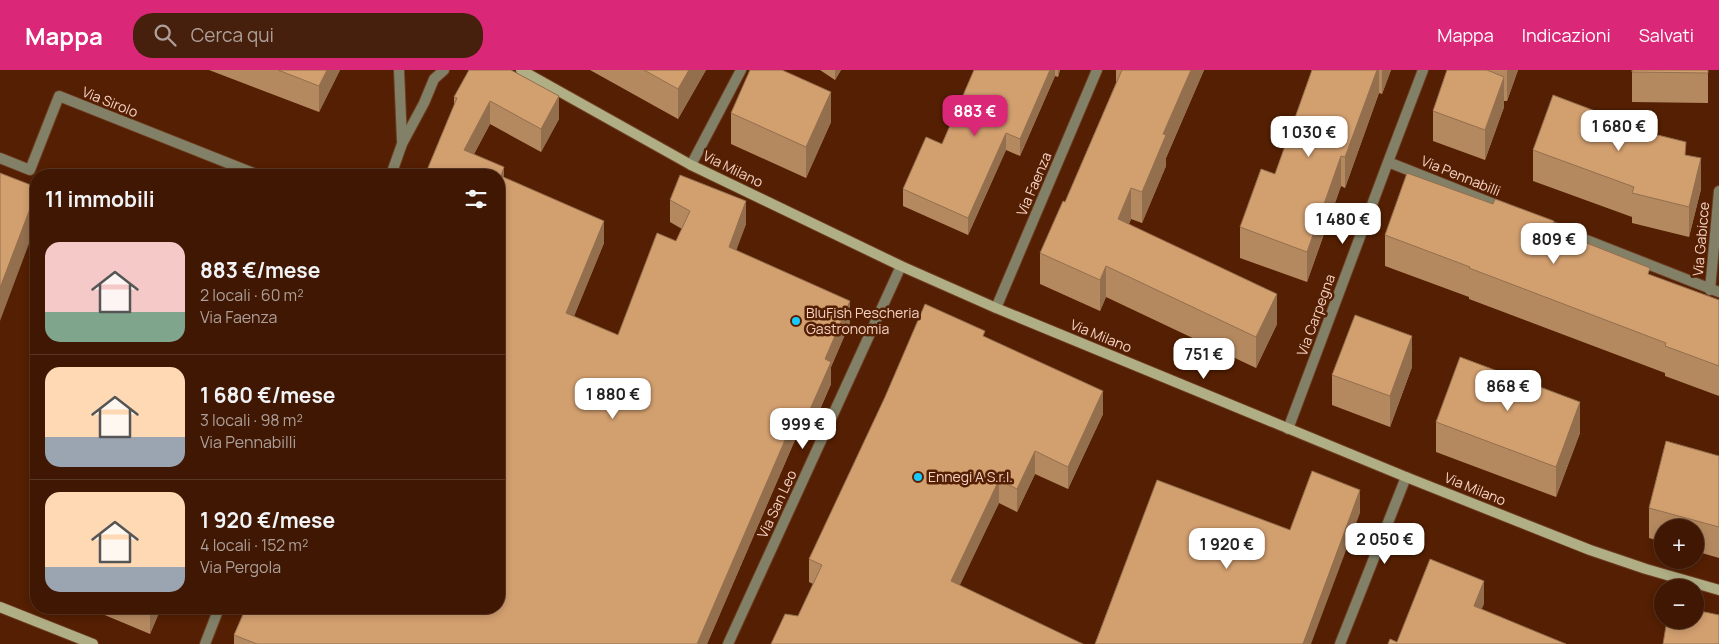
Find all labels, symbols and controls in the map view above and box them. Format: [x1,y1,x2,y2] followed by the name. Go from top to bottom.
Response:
[133,13,483,58] search box
[25,19,103,52] text: Mappa
[151,21,179,49] icon: search
[191,22,274,48] text: Cerca qui
[1437,23,1494,47] text: Mappa
[1522,23,1611,47] text: Indicazioni
[1639,23,1694,47] text: Salvati
[79,82,141,121] street label: Via Sirolo
[940,94,1010,137] pin: 883 €
[953,100,997,122] text: 883 €
[1573,109,1665,152] pin: 1 680 €
[1592,115,1646,137] text: 1 680 €
[1263,116,1355,158] pin: 1 030 €
[1282,121,1336,143] text: 1 030 €
[700,146,766,191] street label: Via Milano
[1012,149,1055,219] street label: Via Faenza
[1419,151,1504,200] street label: Via Pennabilli
[45,185,155,213] text: 11 immobili
[462,185,490,213] icon: filters
[1688,201,1713,277] street label: Via Gabicce
[1297,202,1389,245] pin: 1 480 €
[1316,208,1370,230] text: 1 480 €
[1519,222,1589,265] pin: 809 €
[1532,228,1576,250] text: 809 €
[200,256,320,284] text: 883 €/mese
[85,262,145,322] icon: home
[1292,271,1339,358] street label: Via Carpegna
[200,284,304,306] text: 2 locali · 60 m²
[806,303,919,338] place label: BluFish Pescheria Gastronomia
[200,306,277,328] text: Via Faenza
[790,315,802,327] marker: BluFish Pescheria Gastronomia
[1068,315,1135,356] street label: Via Milano
[1169,338,1239,380] pin: 751 €
[1184,343,1224,365] text: 751 €
[1473,370,1543,412] pin: 868 €
[1486,375,1530,397] text: 868 €
[567,378,659,420] pin: 1 880 €
[200,381,336,409] text: 1 680 €/mese
[586,383,640,405] text: 1 880 €
[85,387,145,447] icon: home
[768,408,838,450] pin: 999 €
[200,409,303,431] text: 3 locali · 98 m²
[781,413,825,435] text: 999 €
[200,431,296,453] text: Via Pennabilli
[752,467,801,541] street label: Via San Leo
[928,467,1013,486] place label: Ennegi A S.r.l.
[1442,468,1509,509] street label: Via Milano
[912,471,924,483] marker: Ennegi A S.r.l.
[200,506,335,534] text: 1 920 €/mese
[85,512,145,572] icon: home
[1654,519,1704,629] map controls
[1654,519,1704,569] button: +
[1339,522,1431,565] pin: 2 050 €
[1181,528,1273,570] pin: 1 920 €
[1356,528,1414,550] text: 2 050 €
[1200,533,1254,555] text: 1 920 €
[200,534,308,556] text: 4 locali · 152 m²
[200,556,281,578] text: Via Pergola
[1654,579,1704,629] button: −

